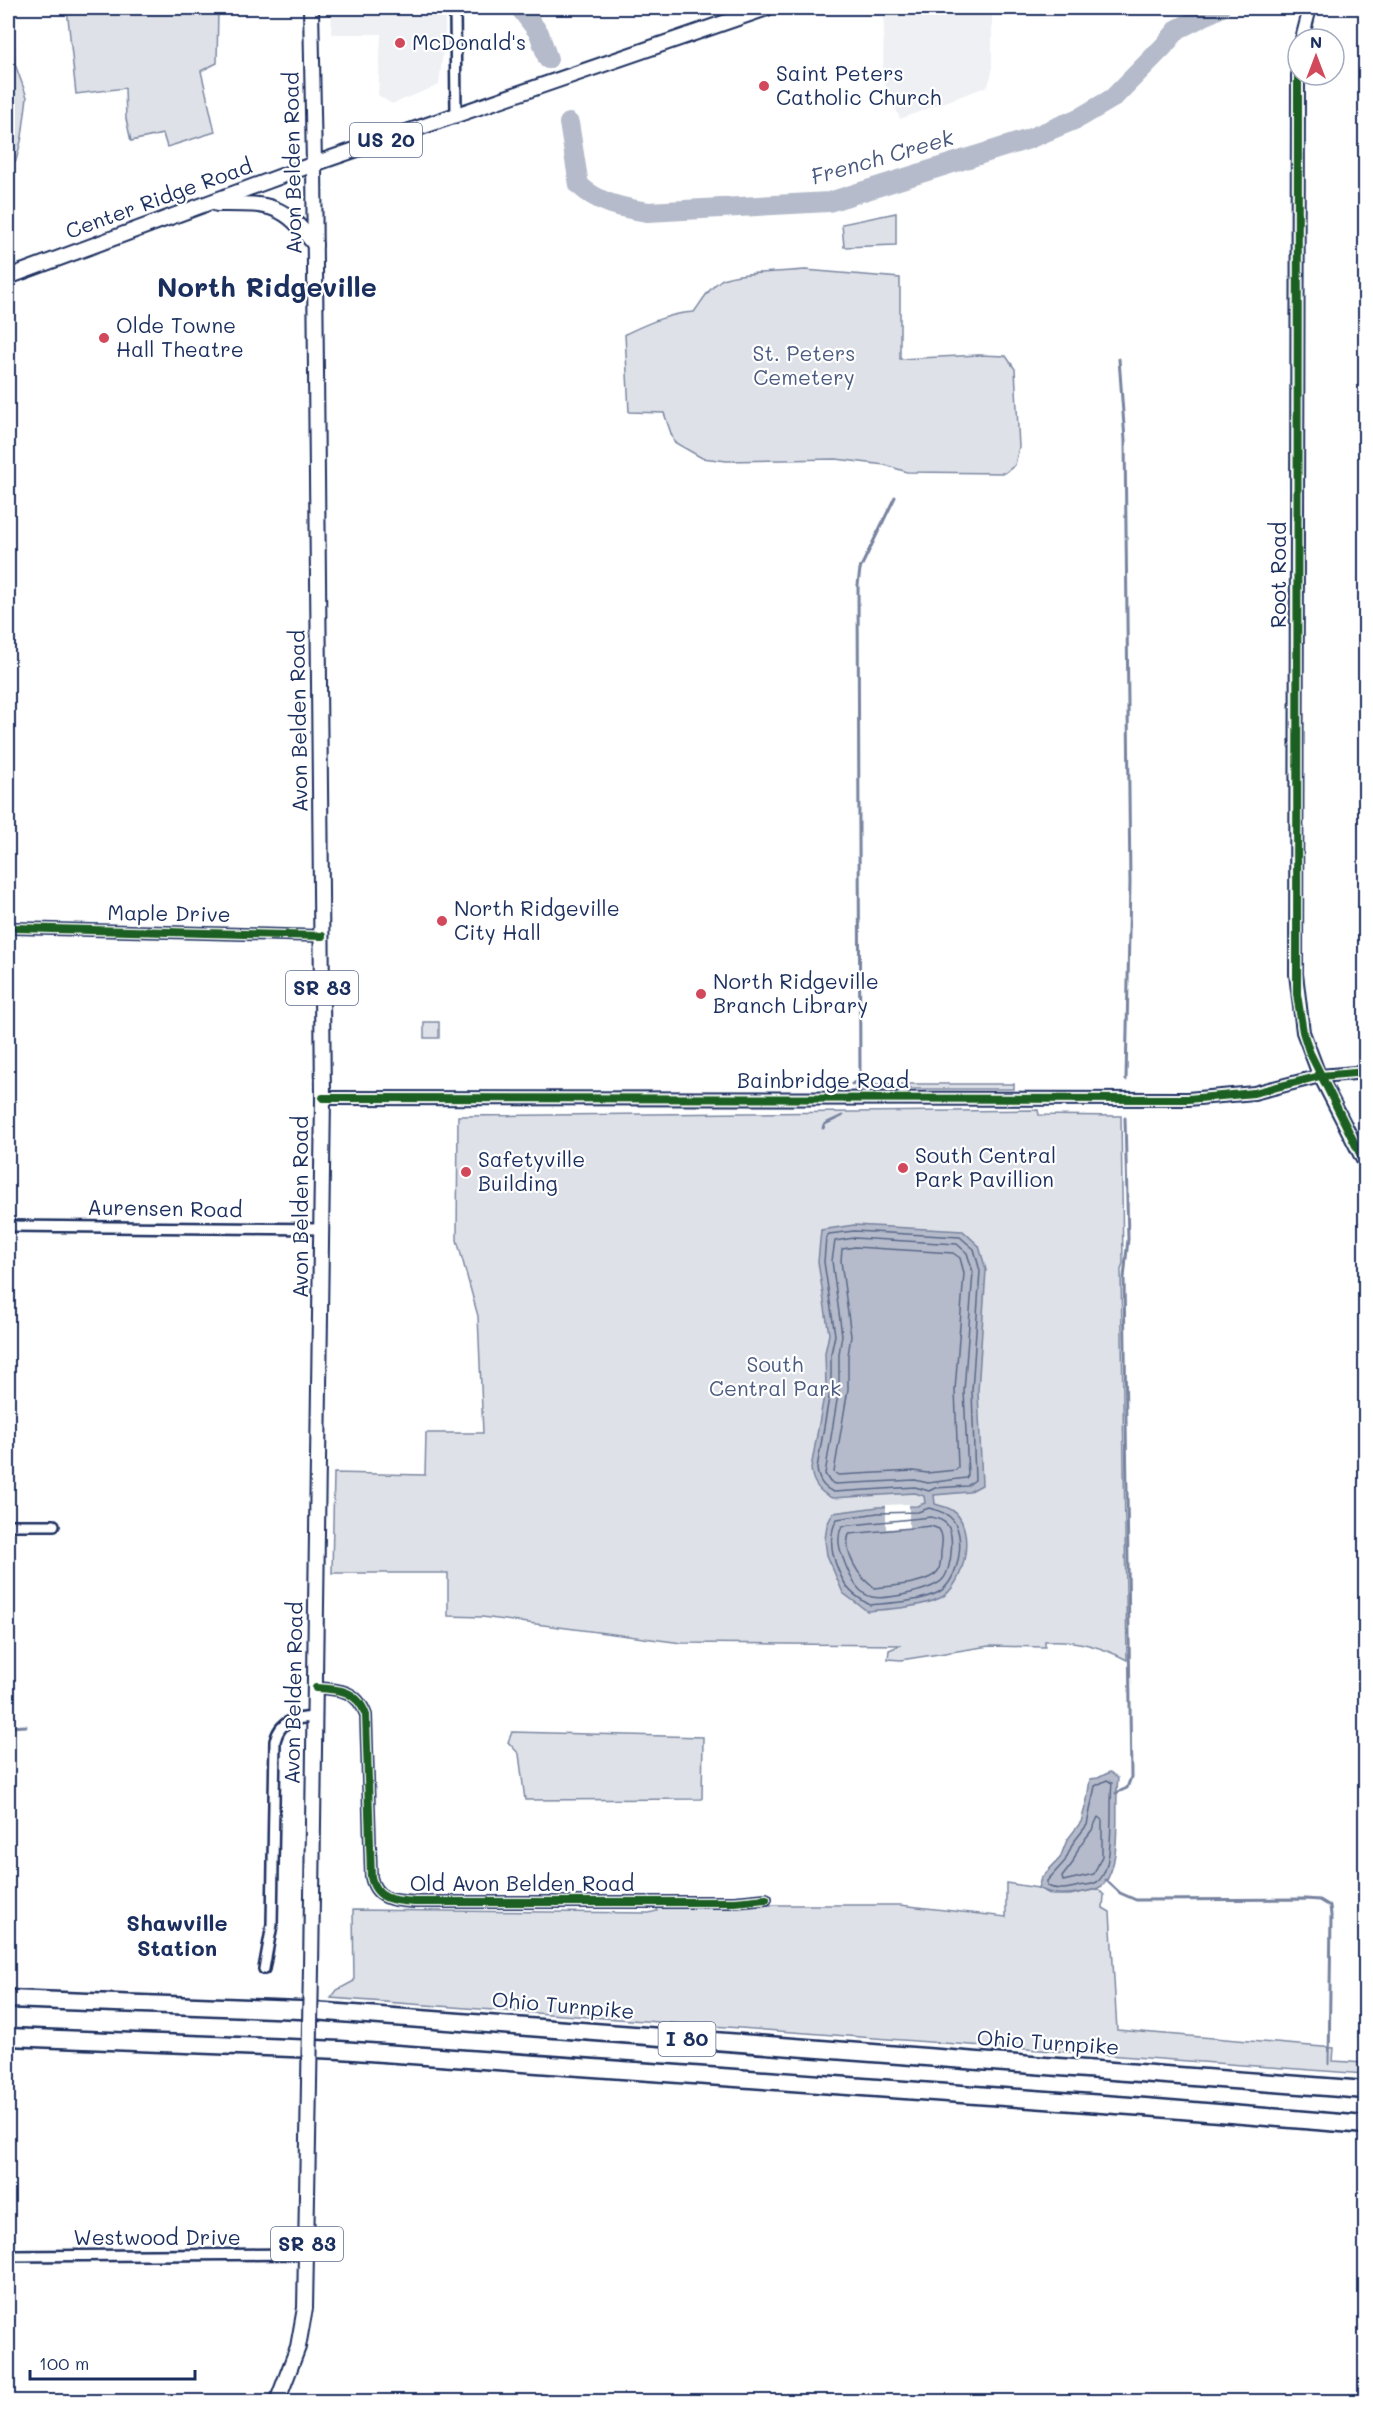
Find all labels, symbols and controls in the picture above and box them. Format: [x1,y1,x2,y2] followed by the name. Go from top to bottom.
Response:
[1286,27,1346,87] north arrow
[412,28,526,55] place label: McDonald's
[1310,31,1322,52] text: N
[393,36,407,50] marker: McDonald's
[776,59,941,110] place label: Saint Peters Catholic Church
[276,71,307,255] street label: Avon Belden Road
[757,79,771,93] marker: Saint Peters Catholic Church
[807,122,958,191] water label: French Creek
[350,123,422,157] road number: US 20
[62,151,255,244] street label: Center Ridge Road
[157,269,377,304] district label: North Ridgeville
[116,311,244,362] place label: Olde Towne Hall Theatre
[97,331,111,345] marker: Olde Towne Hall Theatre
[753,339,855,390] park label: St. Peters Cemetery
[1264,522,1291,628] street label: Root Road
[282,629,313,813] street label: Avon Belden Road
[454,894,620,945] place label: North Ridgeville City Hall
[107,898,231,927] street label: Maple Drive
[435,914,449,928] marker: North Ridgeville City Hall
[713,967,879,1018] place label: North Ridgeville Branch Library
[286,971,358,1005] road number: SR 83
[694,987,708,1001] marker: North Ridgeville Branch Library
[737,1066,909,1093] street label: Bainbridge Road
[286,1116,313,1298] street label: Avon Belden Road
[915,1141,1056,1192] place label: South Central Park Pavillion
[478,1145,585,1196] place label: Safetyville Building
[896,1161,910,1175] marker: South Central Park Pavillion
[459,1165,473,1179] marker: Safetyville Building
[87,1193,243,1222] street label: Aurensen Road
[709,1350,841,1401] park label: South Central Park
[277,1601,308,1785] street label: Avon Belden Road
[410,1869,634,1896] street label: Old Avon Belden Road
[126,1908,228,1962] district label: Shawville Station
[491,1985,636,2024] street label: Ohio Turnpike
[658,2022,716,2056] road number: I 80
[976,2023,1120,2060] street label: Ohio Turnpike
[73,2223,241,2250] street label: Westwood Drive
[271,2227,343,2261] road number: SR 83
[30,2343,195,2381] scale bar
[39,2351,89,2375] text: 100 m

